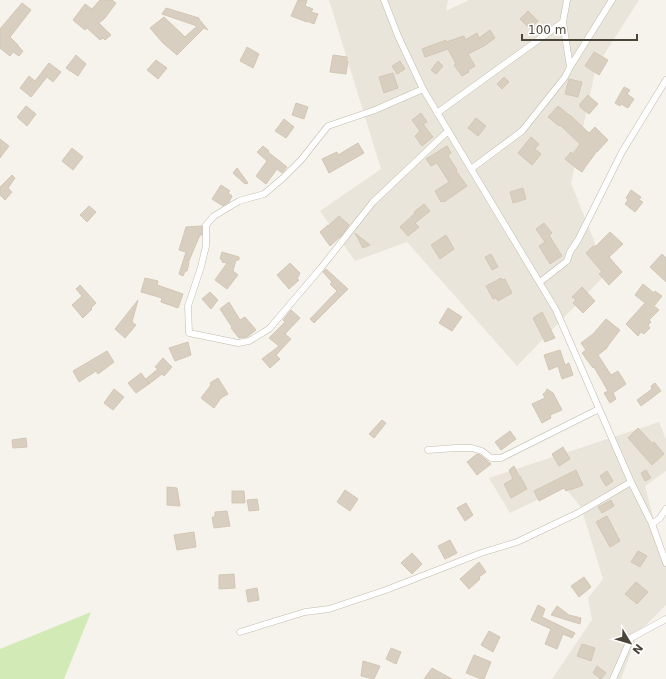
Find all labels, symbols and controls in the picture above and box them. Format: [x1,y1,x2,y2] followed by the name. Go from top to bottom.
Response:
[522,16,637,42] scale bar
[528,23,566,37] text: 100 m
[610,623,650,663] north arrow
[630,641,645,656] text: N

